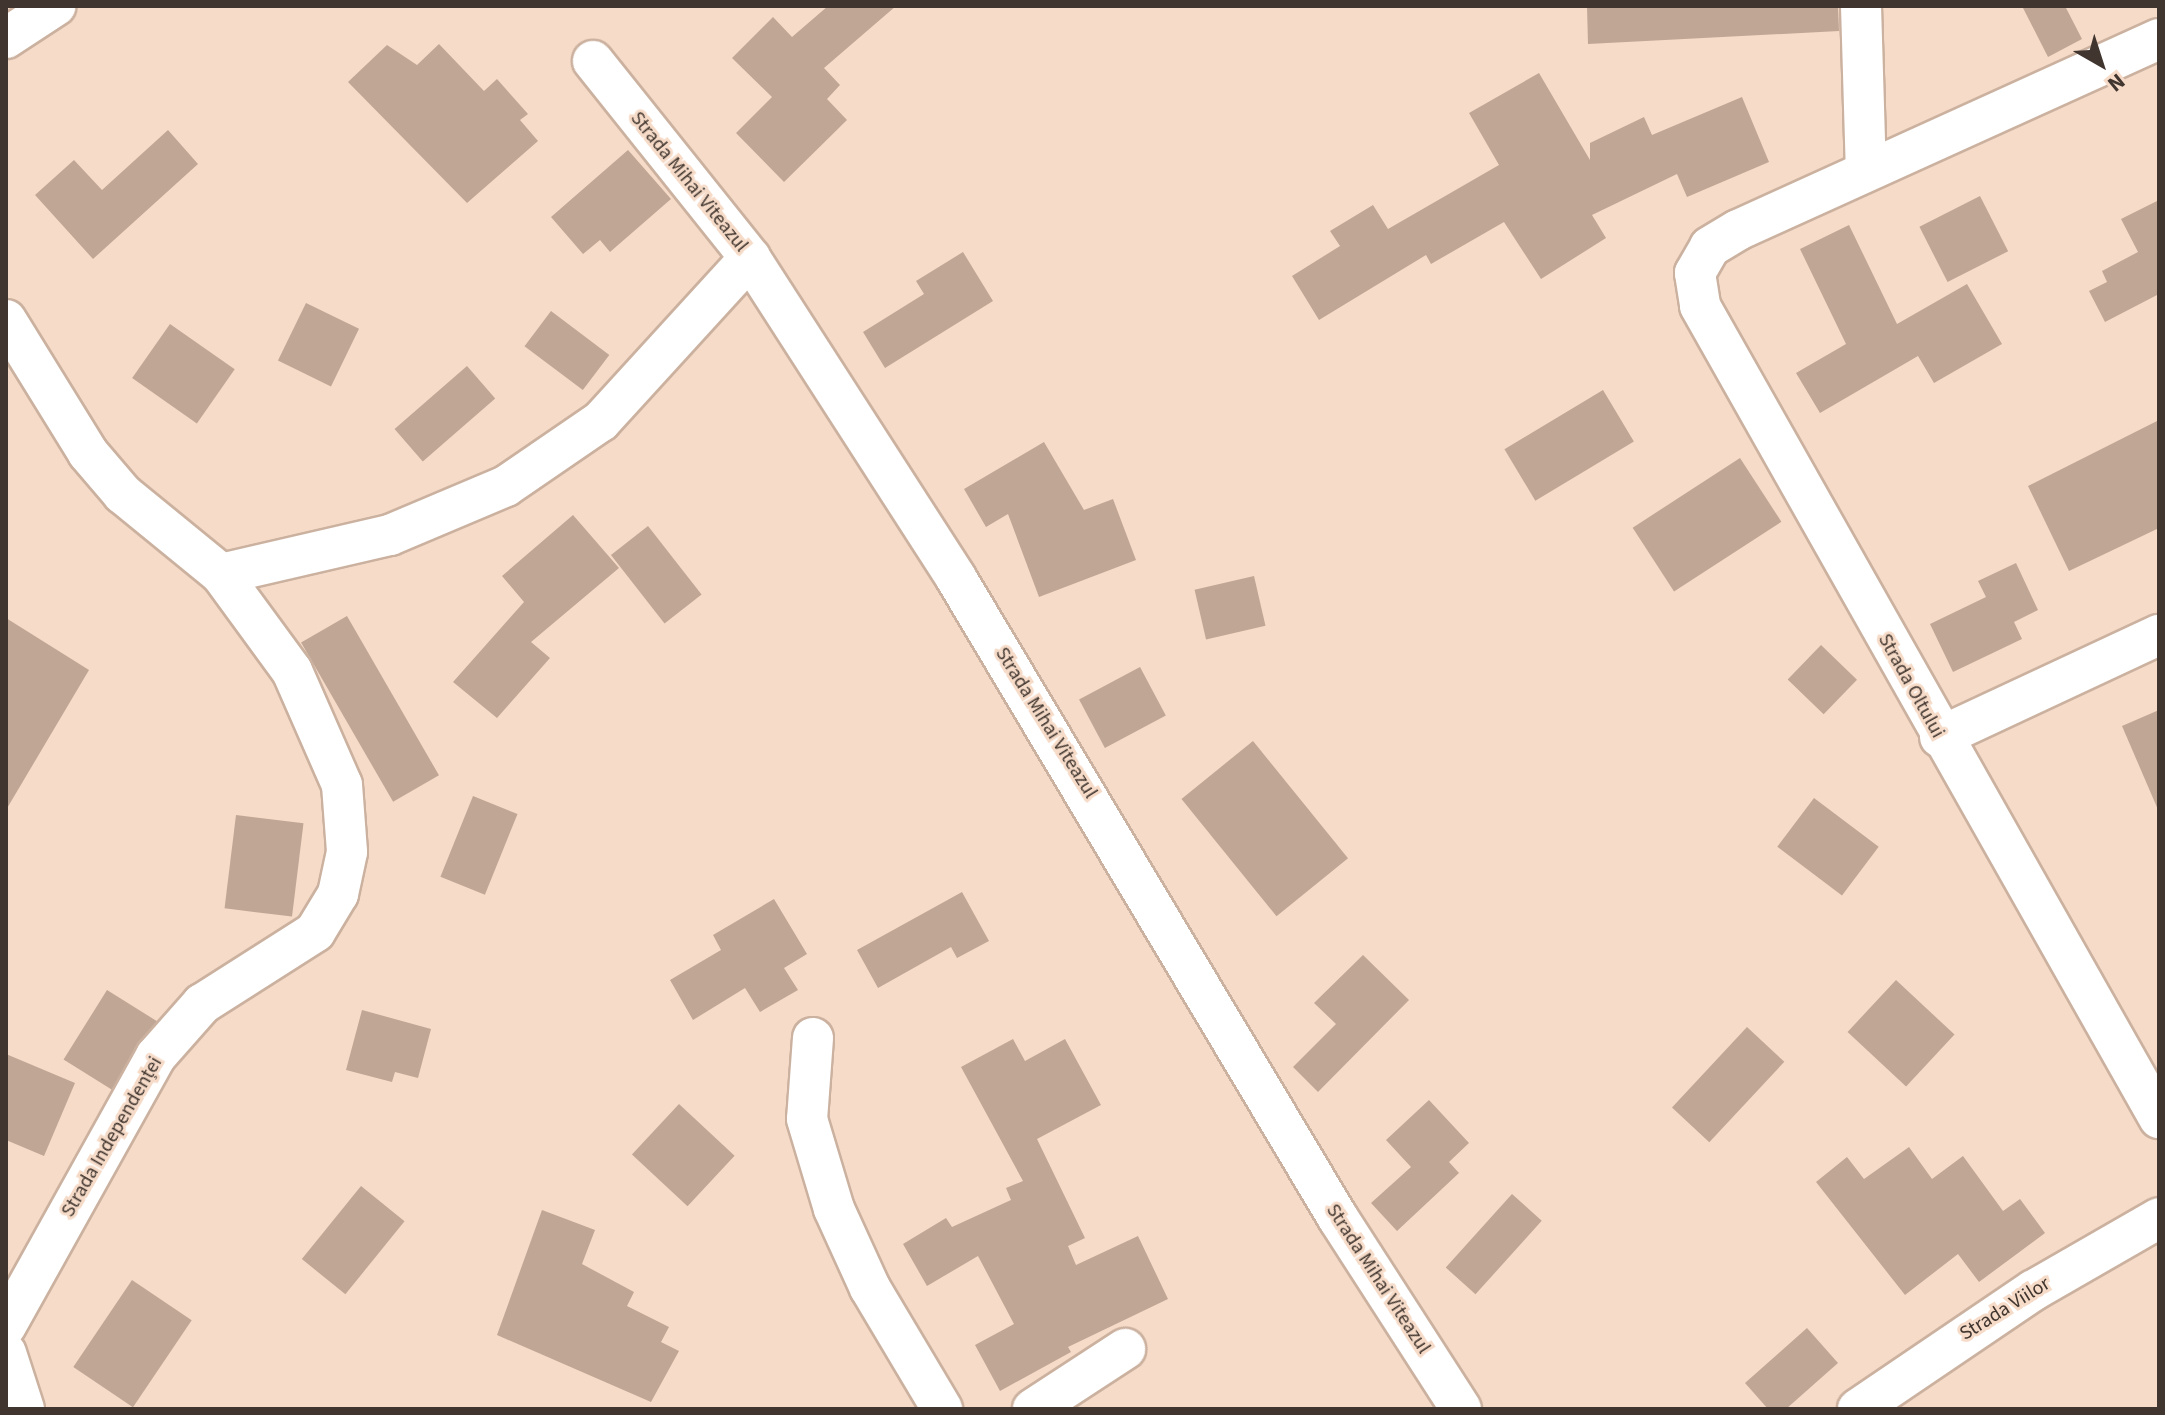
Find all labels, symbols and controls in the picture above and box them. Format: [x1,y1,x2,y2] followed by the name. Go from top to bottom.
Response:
[2061,24,2141,104] north arrow
[2100,66,2132,100] text: N
[625,107,753,257] street label: Strada Mihai Viteazul
[1872,630,1950,742] street label: Strada Oltului
[990,643,1102,803] street label: Strada Mihai Viteazul
[56,1053,168,1221] street label: Strada Independenței
[1321,1200,1435,1358] street label: Strada Mihai Viteazul
[1956,1272,2054,1346] street label: Strada Viilor

